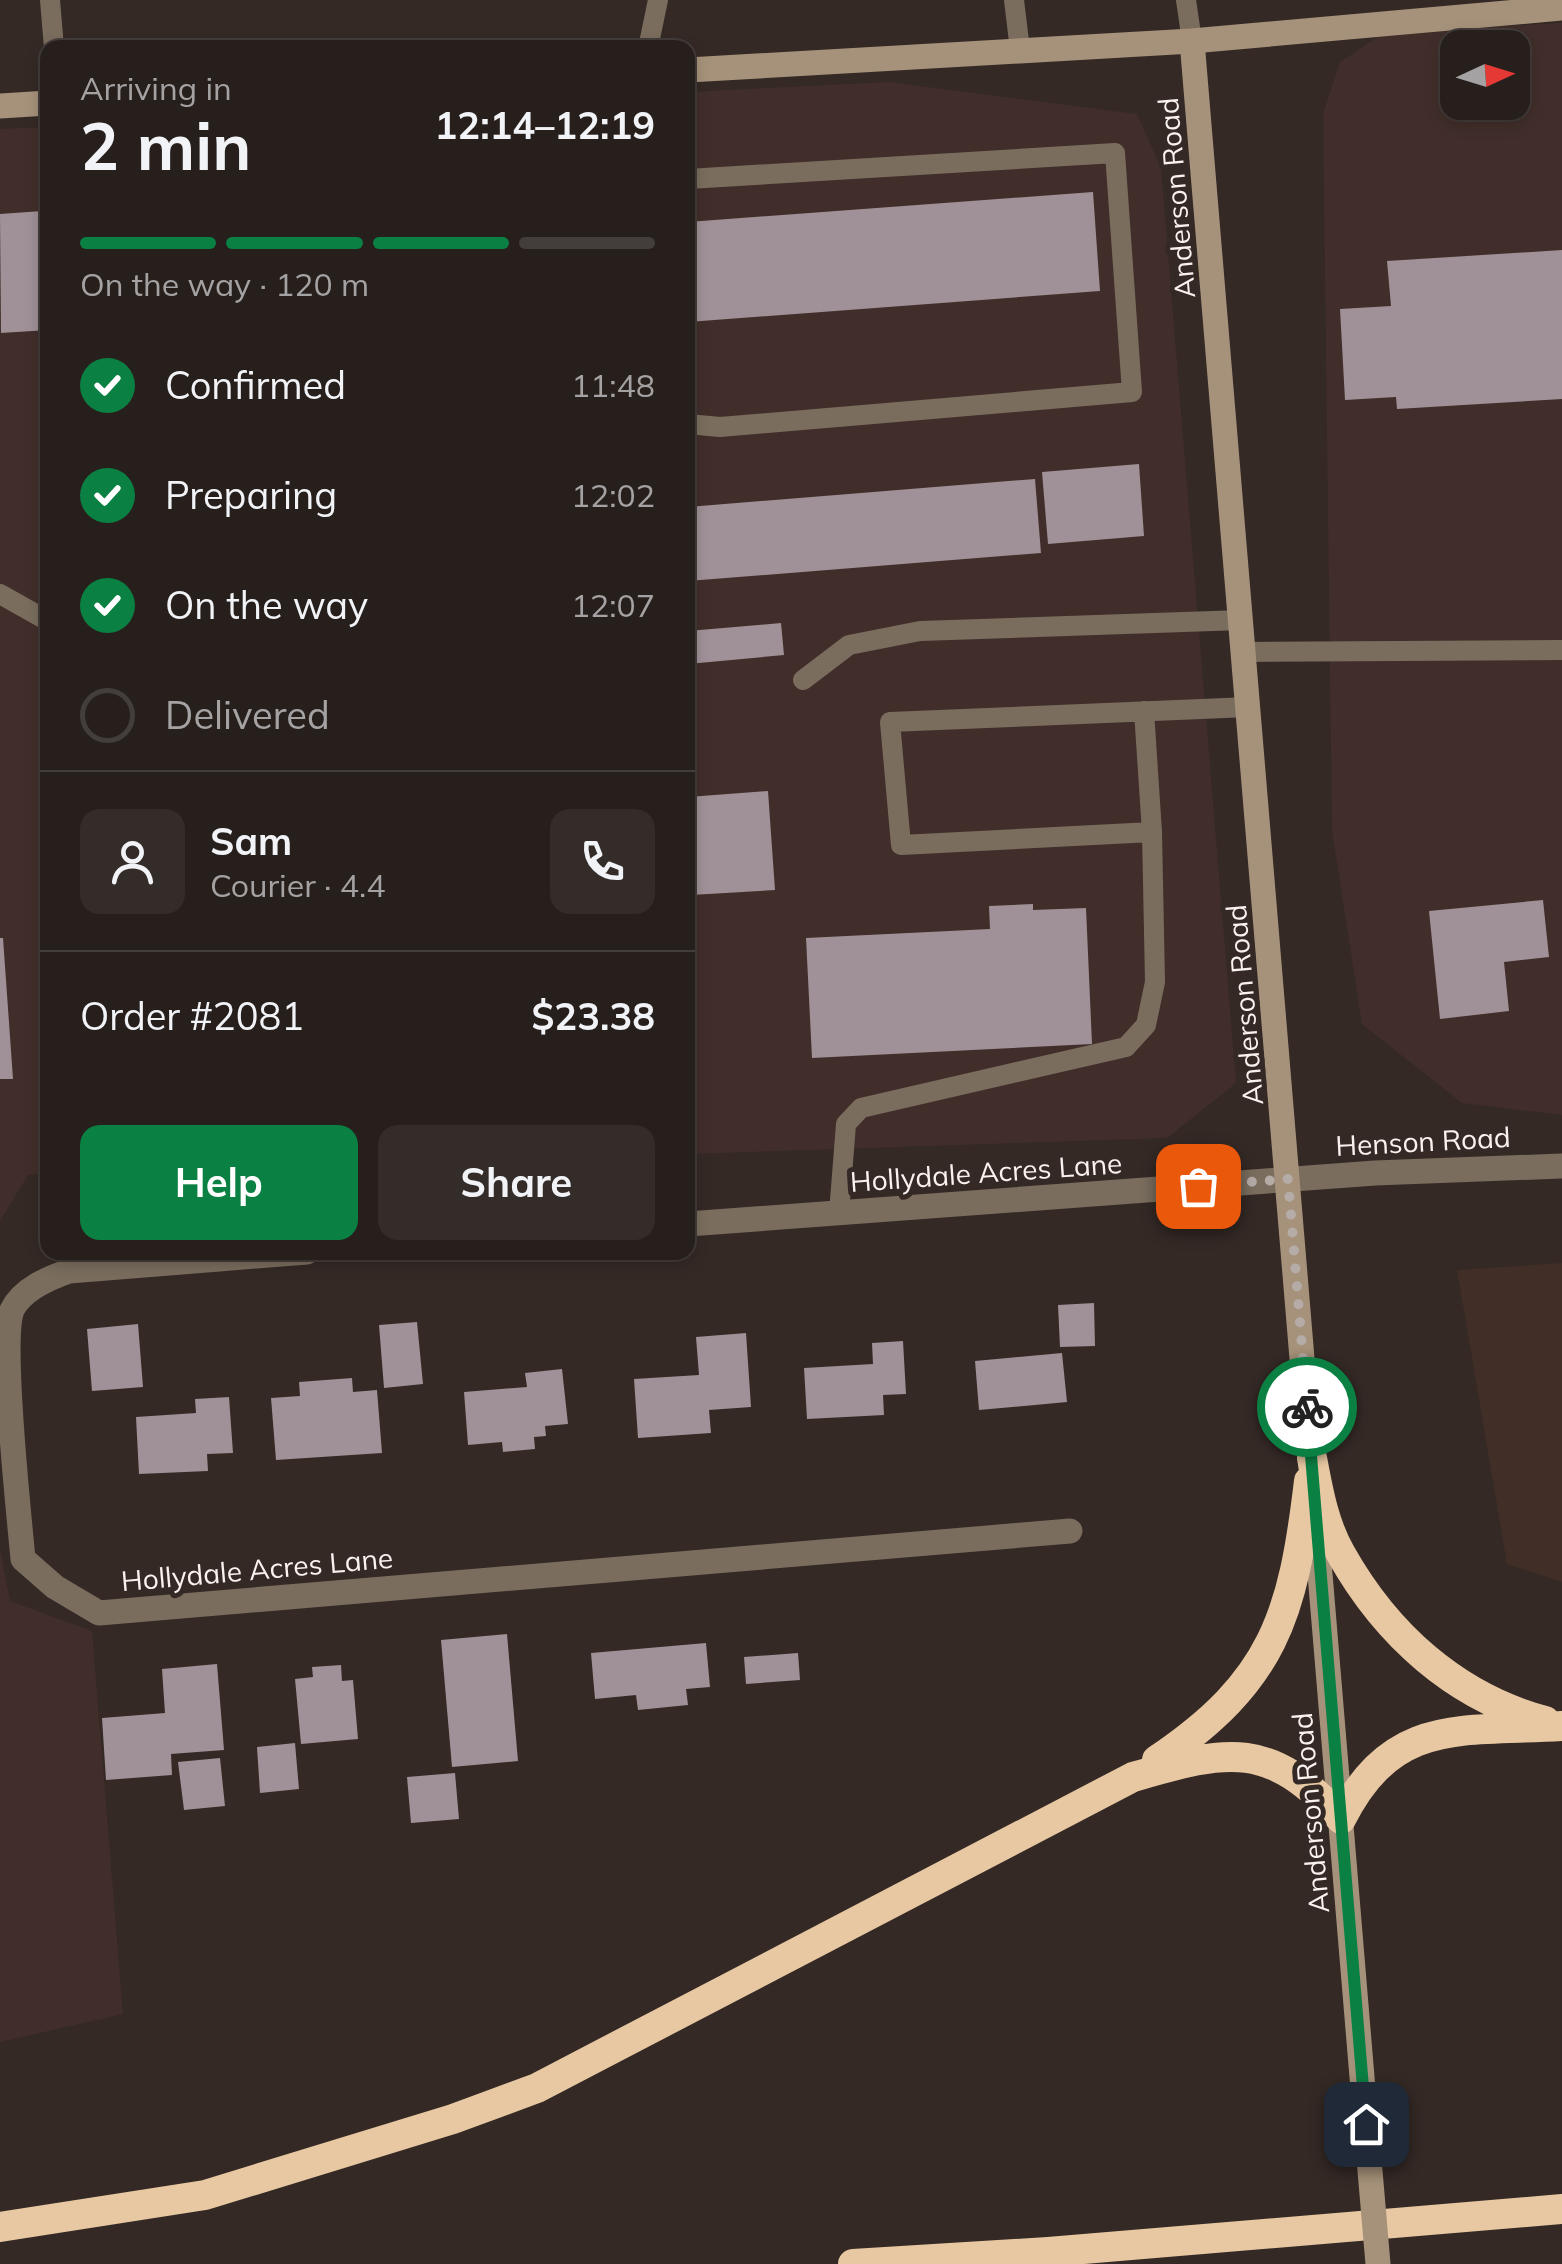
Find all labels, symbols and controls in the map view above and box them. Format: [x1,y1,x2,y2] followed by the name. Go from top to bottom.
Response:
[1440,30,1530,120] north arrow
[1440,30,1530,120] map controls
[80,68,232,108] text: Arriving in
[1150,96,1202,300] street label: Anderson Road
[435,101,655,149] text: 12:14–12:19
[80,105,251,186] text: 2 min
[80,264,369,304] text: On the way · 120 m
[80,358,135,413] icon: check
[165,361,346,409] text: Confirmed
[571,365,655,405] text: 11:48
[80,468,135,523] icon: check
[165,471,337,519] text: Preparing
[571,475,655,515] text: 12:02
[80,578,135,633] icon: check
[165,581,368,629] text: On the way
[571,585,655,625] text: 12:07
[165,691,330,739] text: Delivered
[80,809,185,914] button: person
[550,809,655,914] button: phone
[210,817,292,865] text: Sam
[210,865,386,905] text: Courier · 4.4
[1218,903,1270,1107] street label: Anderson Road
[80,992,304,1040] text: Order #2081
[532,992,655,1040] text: $23.38
[1335,1119,1511,1163] street label: Henson Road
[80,1125,358,1240] button: Help
[378,1125,655,1240] button: Share
[1156,1144,1241,1229] pin
[849,1145,1123,1199] street label: Hollydale Acres Lane
[1171,1159,1226,1214] icon: bag
[1257,1357,1357,1457] courier
[1280,1380,1335,1435] icon: bike
[120,1540,394,1598] street label: Hollydale Acres Lane
[1284,1711,1336,1915] street label: Anderson Road
[1324,2082,1409,2167] pin
[1339,2097,1394,2152] icon: home

